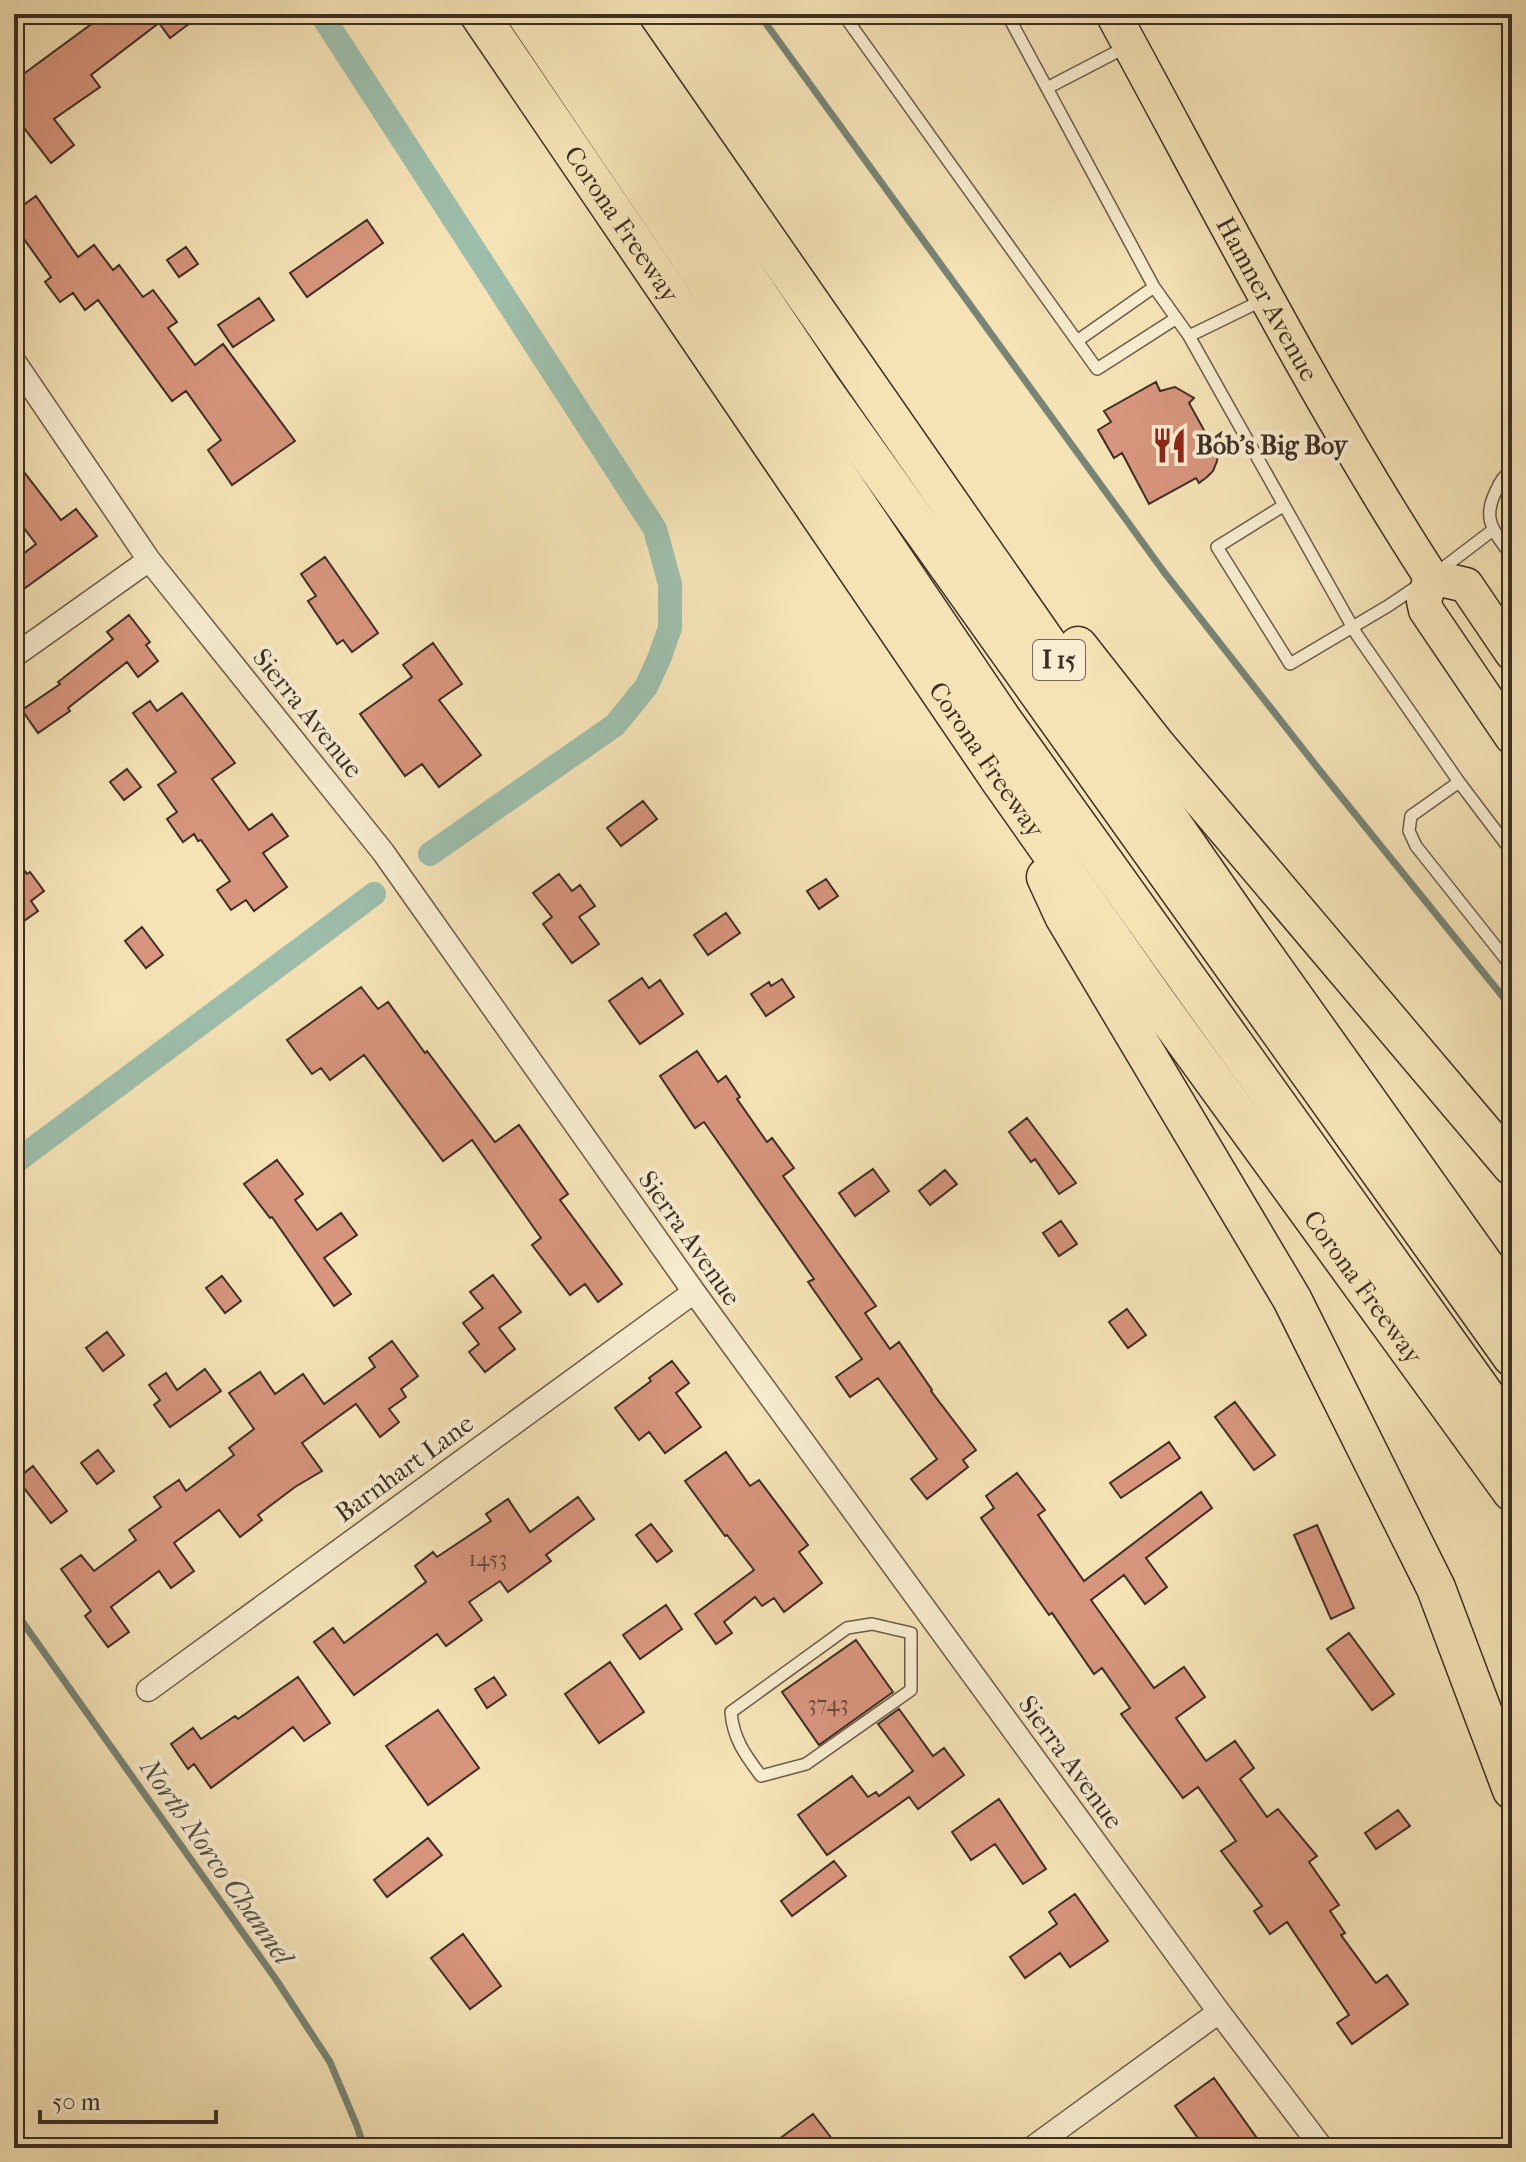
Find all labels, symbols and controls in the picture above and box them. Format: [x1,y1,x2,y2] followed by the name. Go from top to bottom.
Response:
[557,140,686,309] street label: Corona Freeway
[1209,212,1325,387] street label: Hamner Avenue
[1151,426,1189,464] restaurant icon: Bob's Big Boy
[1196,430,1349,461] place label: Bob's Big Boy
[1033,640,1085,680] road number: I 15
[246,642,369,784] street label: Sierra Avenue
[922,676,1051,845] street label: Corona Freeway
[632,1165,747,1312] street label: Sierra Avenue
[1297,1204,1430,1371] street label: Corona Freeway
[329,1408,480,1529] street label: Barnhart Lane
[469,1546,507,1572] house number: 1453
[1012,1690,1129,1835] street label: Sierra Avenue
[807,1691,849,1717] house number: 3743
[133,1751,302,1973] water label: North Norco Channel
[40,2074,216,2124] scale bar
[52,2088,101,2116] text: 50 m

